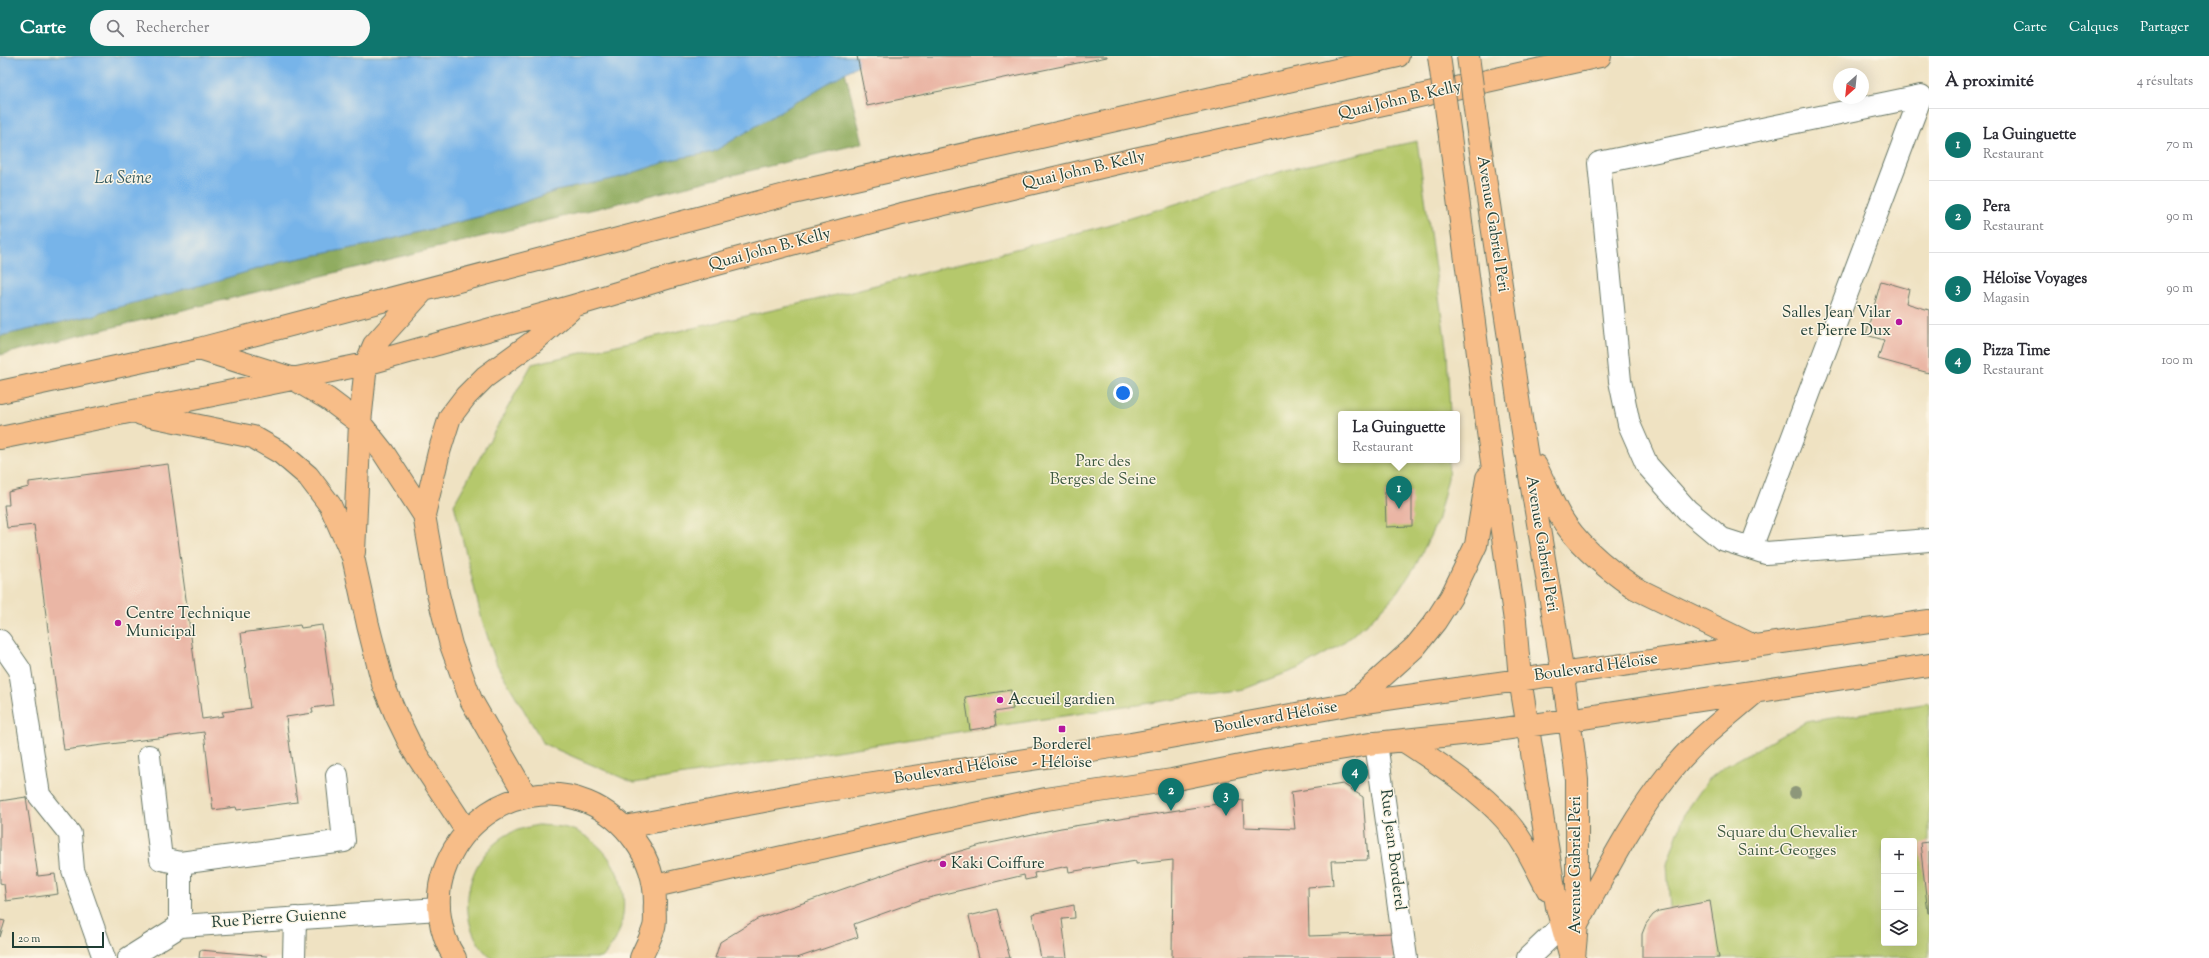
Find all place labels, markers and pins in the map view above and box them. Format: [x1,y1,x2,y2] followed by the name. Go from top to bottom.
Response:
[1782,302,1891,343] place label: Salles Jean Vilar et Pierre Dux
[1894,317,1904,327] marker: Salles Jean Vilar et Pierre Dux
[1386,476,1412,509] pin: 1
[126,603,251,644] place label: Centre Technique Municipal
[113,618,123,628] marker: Centre Technique Municipal
[1008,689,1116,712] place label: Accueil gardien
[995,695,1005,705] marker: Accueil gardien
[1057,724,1067,734] marker: Borderel - Héloïse
[1032,734,1092,775] place label: Borderel - Héloïse
[1342,759,1368,792] pin: 4
[1158,778,1184,811] pin: 2
[1213,783,1239,816] pin: 3
[951,853,1045,876] place label: Kaki Coiffure
[938,859,948,869] marker: Kaki Coiffure

